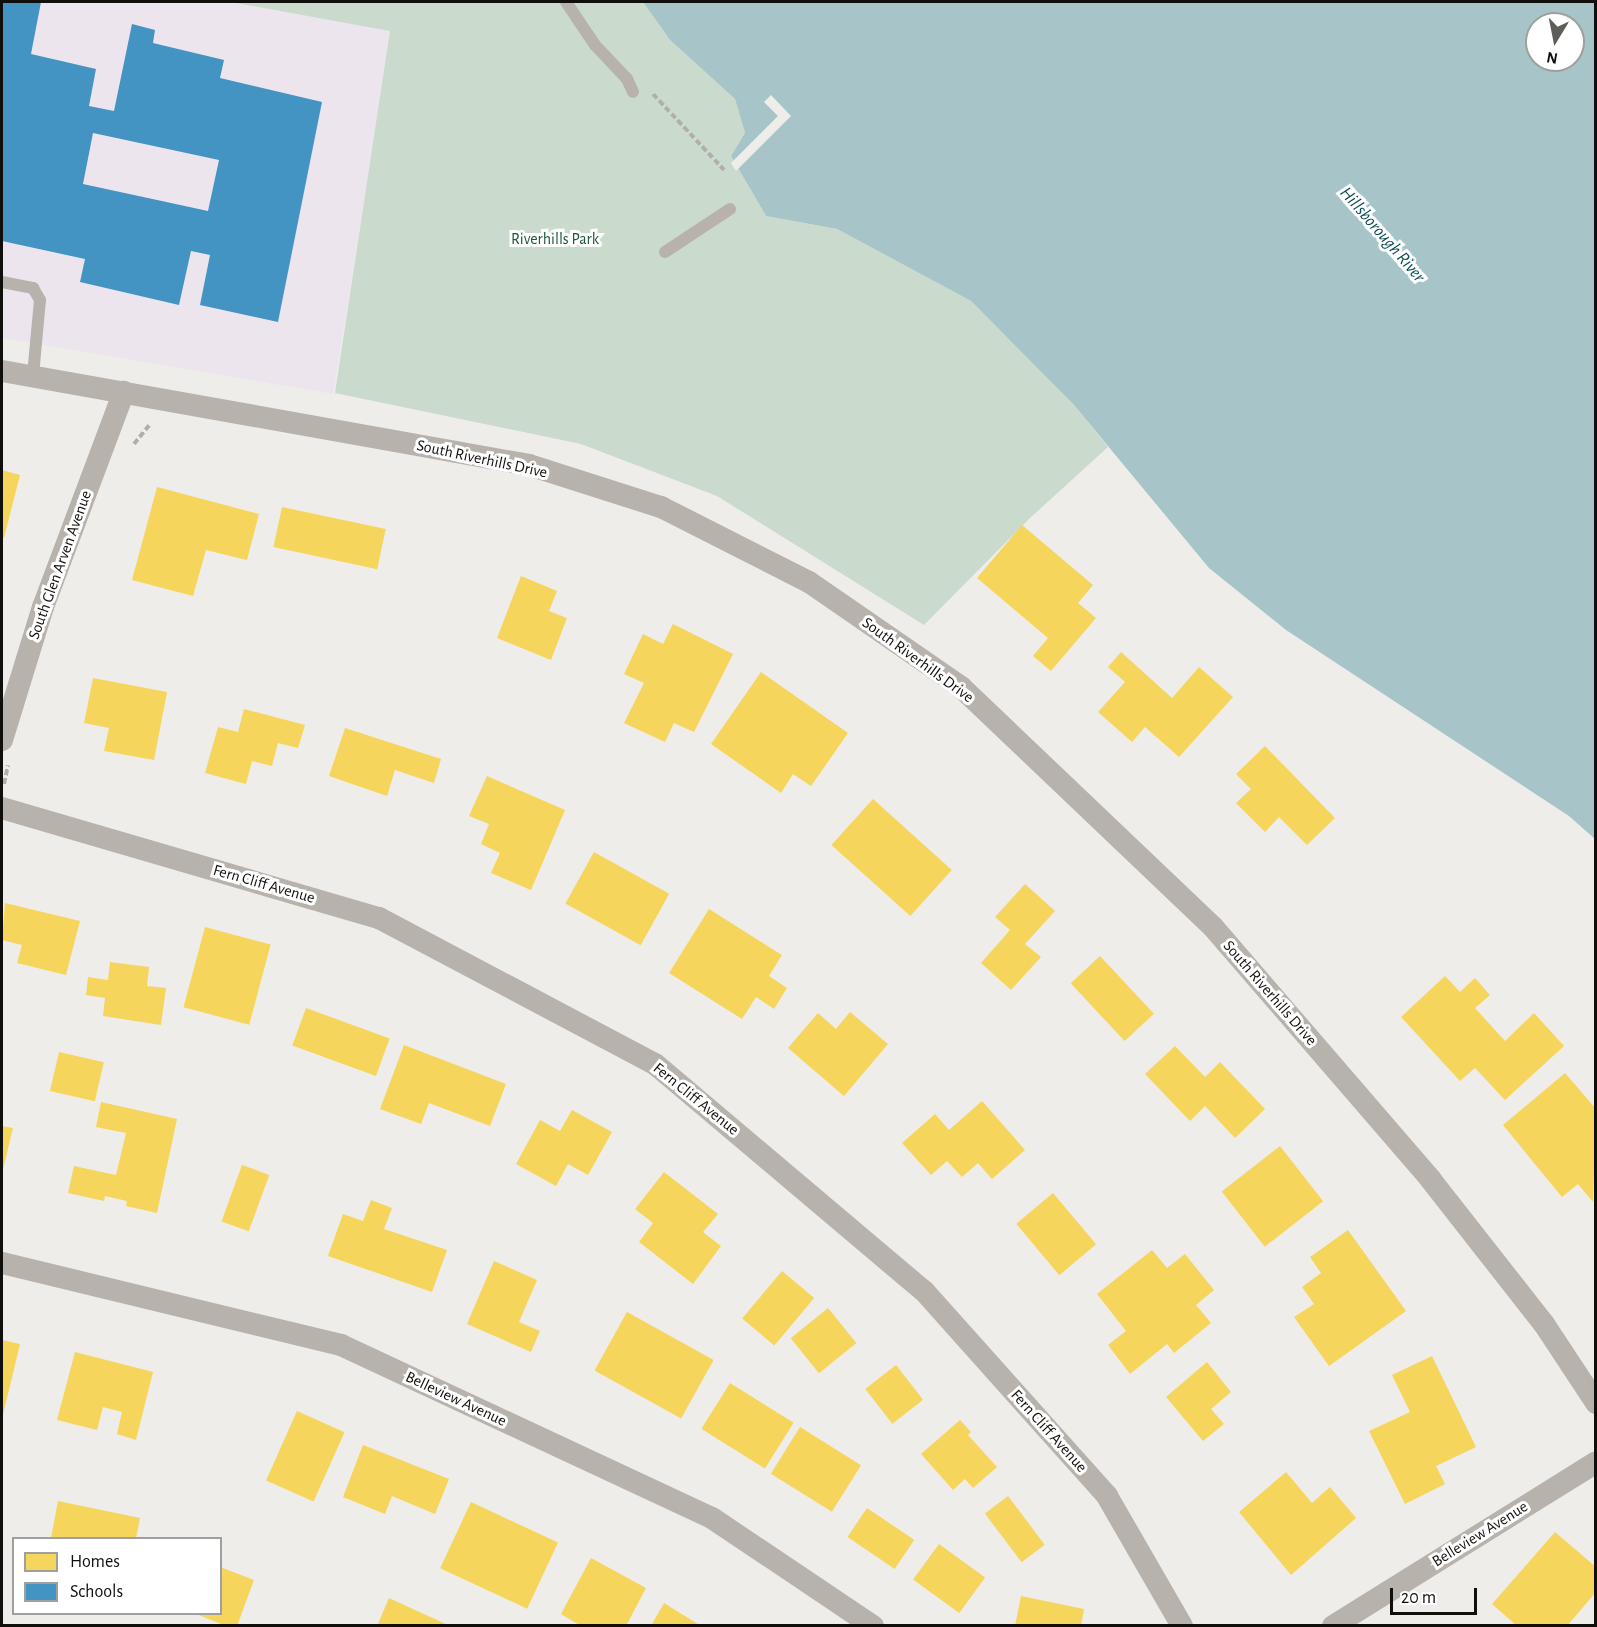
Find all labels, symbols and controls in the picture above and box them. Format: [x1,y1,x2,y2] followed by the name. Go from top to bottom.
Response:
[1525,12,1585,72] north arrow
[1545,49,1559,67] text: N
[1335,183,1429,287] water label: Hillsborough River
[511,229,599,249] park label: Riverhills Park
[415,436,549,482] street label: South Riverhills Drive
[24,488,96,642] street label: South Glen Arven Avenue
[859,613,977,707] street label: South Riverhills Drive
[211,860,317,908] street label: Fern Cliff Avenue
[1219,936,1321,1050] street label: South Riverhills Drive
[649,1059,743,1139] street label: Fern Cliff Avenue
[402,1367,510,1431] street label: Belleview Avenue
[1007,1386,1091,1476] street label: Fern Cliff Avenue
[1429,1497,1531,1571] street label: Belleview Avenue
[12,1537,222,1615] legend
[70,1553,120,1571] text: Homes
[1393,1576,1480,1614] scale bar
[70,1583,123,1601] text: Schools
[1401,1589,1436,1607] text: 20 m

